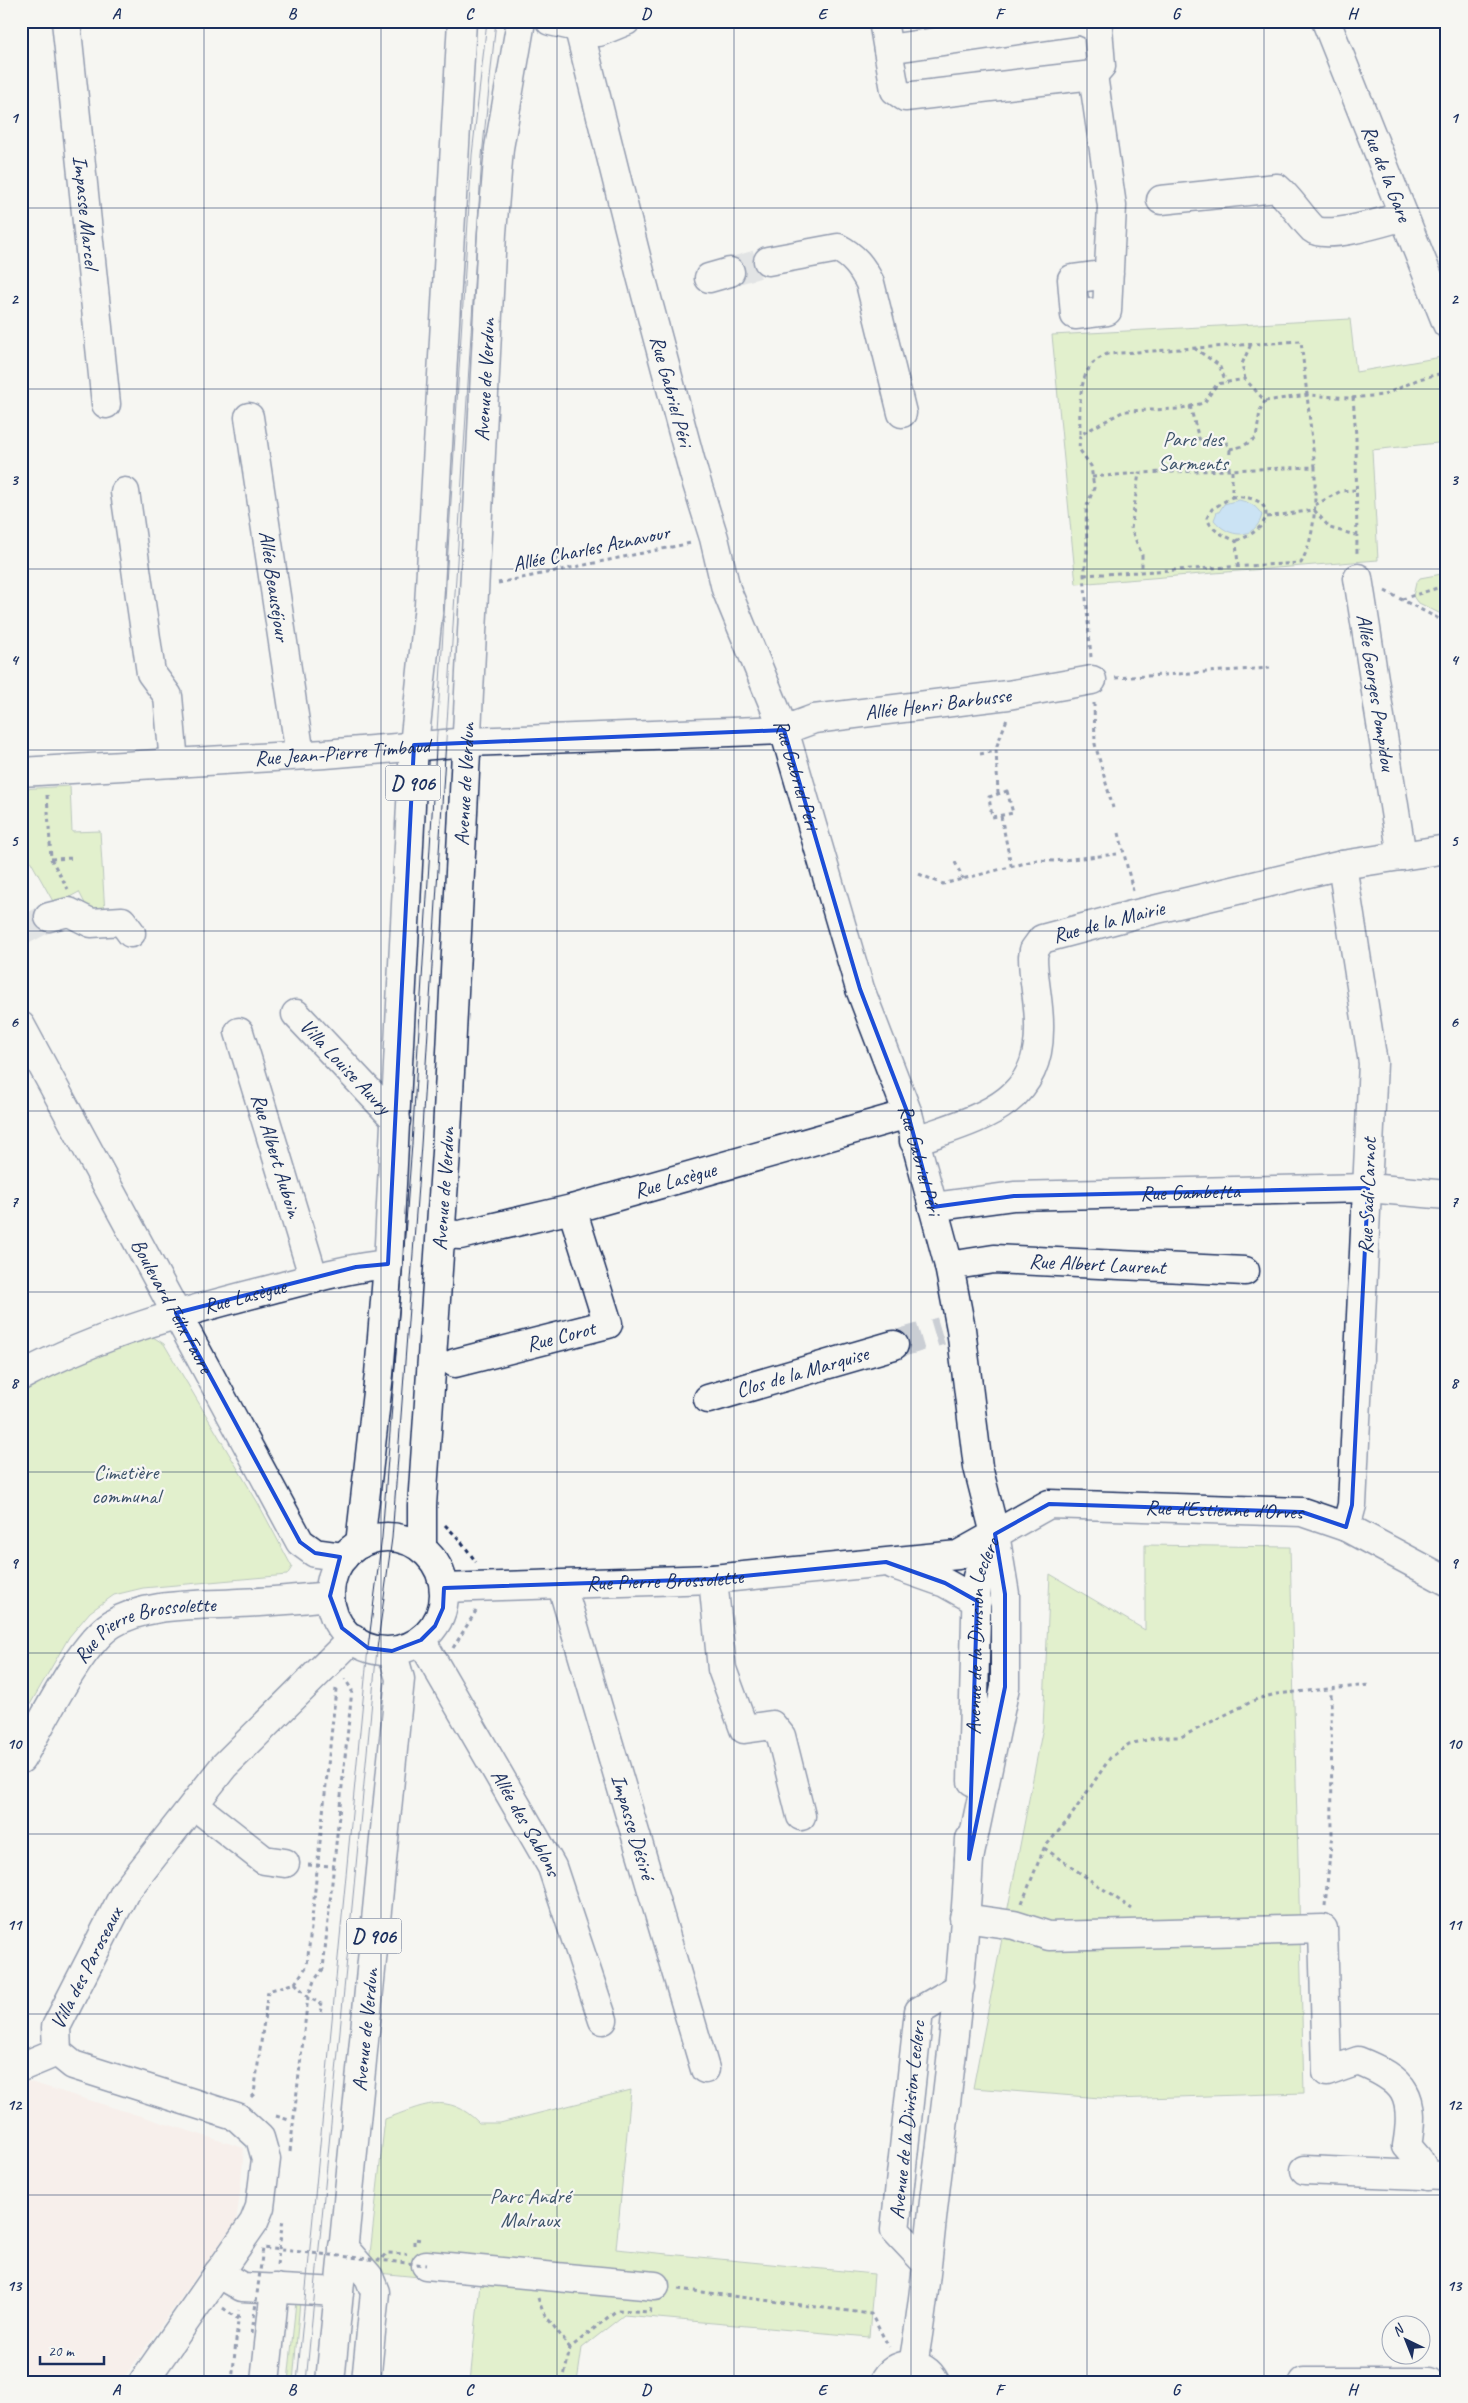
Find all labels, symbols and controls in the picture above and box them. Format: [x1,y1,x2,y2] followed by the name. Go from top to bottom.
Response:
[112,4,122,24] text: A
[288,4,298,24] text: B
[465,4,475,24] text: C
[641,4,652,24] text: D
[818,4,829,24] text: E
[995,4,1006,24] text: F
[1172,4,1182,24] text: G
[1347,4,1359,24] text: H
[10,108,19,128] text: 1
[1450,108,1459,128] text: 1
[1356,121,1418,226] street label: Rue de la Gare
[67,154,105,273] street label: Impasse Marcel
[10,289,19,309] text: 2
[1450,289,1459,309] text: 2
[469,316,501,442] street label: Avenue de Verdun
[645,333,700,452] street label: Rue Gabriel Péri
[1158,426,1230,476] park label: Parc des Sarments
[10,470,19,490] text: 3
[1450,470,1459,490] text: 3
[510,518,673,577] street label: Allée Charles Aznavour
[253,529,296,645] street label: Allée Beauséjour
[1351,612,1402,774] street label: Allée Georges Pompidou
[10,650,19,670] text: 4
[1450,650,1459,670] text: 4
[863,682,1013,726] street label: Allée Henri Barbusse
[768,715,826,836] street label: Rue Gabriel Péri
[448,721,481,846] street label: Avenue de Verdun
[254,732,435,771] street label: Rue Jean-Pierre Timbaud
[386,766,440,800] road number: D 906
[11,831,20,851] text: 5
[1451,831,1460,851] text: 5
[1050,895,1168,949] street label: Rue de la Mairie
[10,1012,19,1032] text: 6
[1450,1012,1459,1032] text: 6
[294,1013,398,1121] street label: Villa Louise Auvry
[245,1090,308,1222] street label: Rue Albert Auboin
[892,1100,949,1221] street label: Rue Gabriel Péri
[426,1125,460,1251] street label: Avenue de Verdun
[1352,1135,1382,1255] street label: Rue Sadi Carnot
[631,1156,720,1204] street label: Rue Lasègue
[1140,1178,1242,1206] street label: Rue Gambetta
[10,1192,19,1212] text: 7
[1450,1192,1459,1212] text: 7
[125,1234,220,1379] street label: Boulevard Félix Faure
[1028,1248,1168,1280] street label: Rue Albert Laurent
[201,1273,290,1319] street label: Rue Lasègue
[524,1314,600,1357] street label: Rue Corot
[733,1340,873,1403] street label: Clos de la Marquise
[10,1373,19,1393] text: 8
[1450,1373,1459,1393] text: 8
[92,1459,164,1509] park label: Cimetière communal
[1145,1494,1305,1525] street label: Rue d'Estienne d'Orves
[960,1532,1006,1735] street label: Avenue de la Division Leclerc
[10,1553,19,1573] text: 9
[1450,1553,1459,1573] text: 9
[586,1563,746,1596] street label: Rue Pierre Brossolette
[68,1591,217,1668] street label: Rue Pierre Brossolette
[7,1734,23,1754] text: 10
[1447,1734,1463,1754] text: 10
[485,1765,568,1881] street label: Allée des Sablons
[605,1771,662,1885] street label: Impasse Désiré
[44,1901,129,2034] street label: Villa des Paroseaux
[7,1915,23,1935] text: 11
[1447,1915,1463,1935] text: 11
[346,1918,402,1954] road number: D 906
[346,1966,384,2092] street label: Avenue de Verdun
[883,2018,931,2220] street label: Avenue de la Division Leclerc
[7,2095,23,2115] text: 12
[1447,2095,1463,2115] text: 12
[490,2183,574,2233] park label: Parc André Malraux
[7,2276,23,2296] text: 13
[1447,2276,1463,2296] text: 13
[1380,2316,1430,2366] north arrow
[1389,2320,1408,2340] text: N
[40,2333,104,2365] scale bar
[48,2342,75,2361] text: 20 m
[112,2380,122,2400] text: A
[288,2380,298,2400] text: B
[465,2380,475,2400] text: C
[641,2380,652,2400] text: D
[818,2380,829,2400] text: E
[995,2380,1006,2400] text: F
[1172,2380,1182,2400] text: G
[1347,2380,1359,2400] text: H

